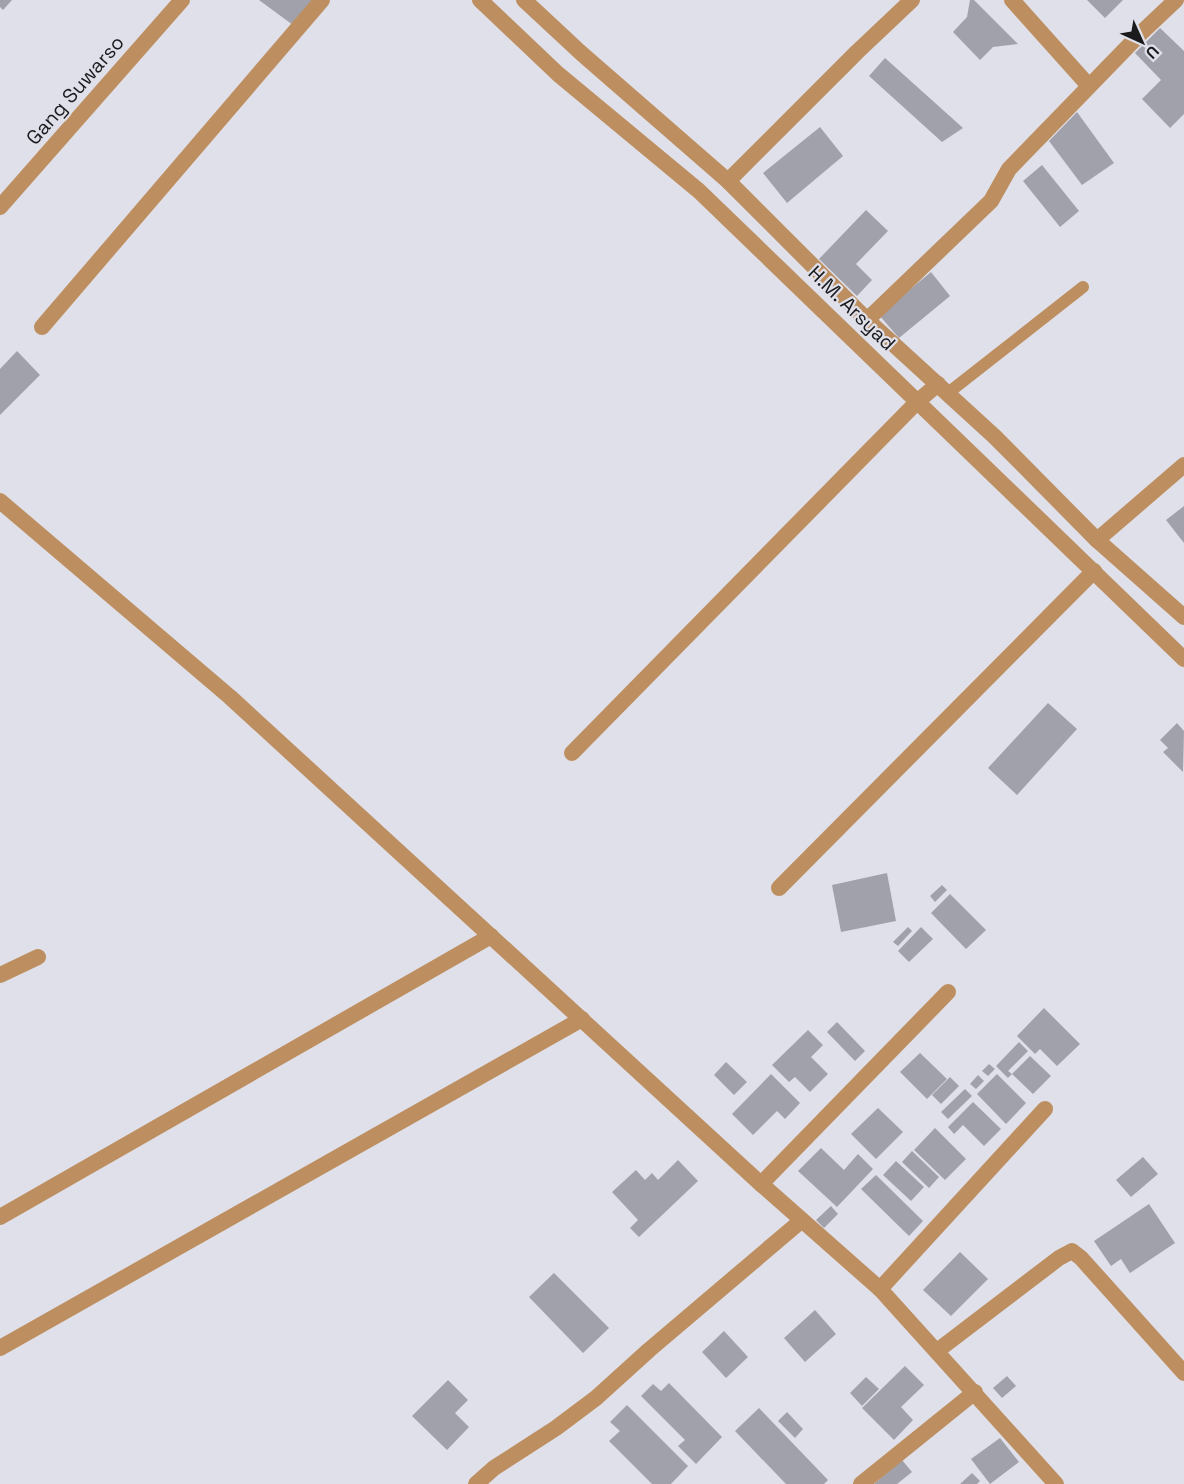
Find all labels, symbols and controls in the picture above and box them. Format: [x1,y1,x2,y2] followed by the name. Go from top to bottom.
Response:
[1112,12,1172,72] north arrow
[20,30,130,150] street label: Gang Suwarso
[1141,41,1163,63] text: U
[803,260,901,356] street label: H.M. Arsyad

